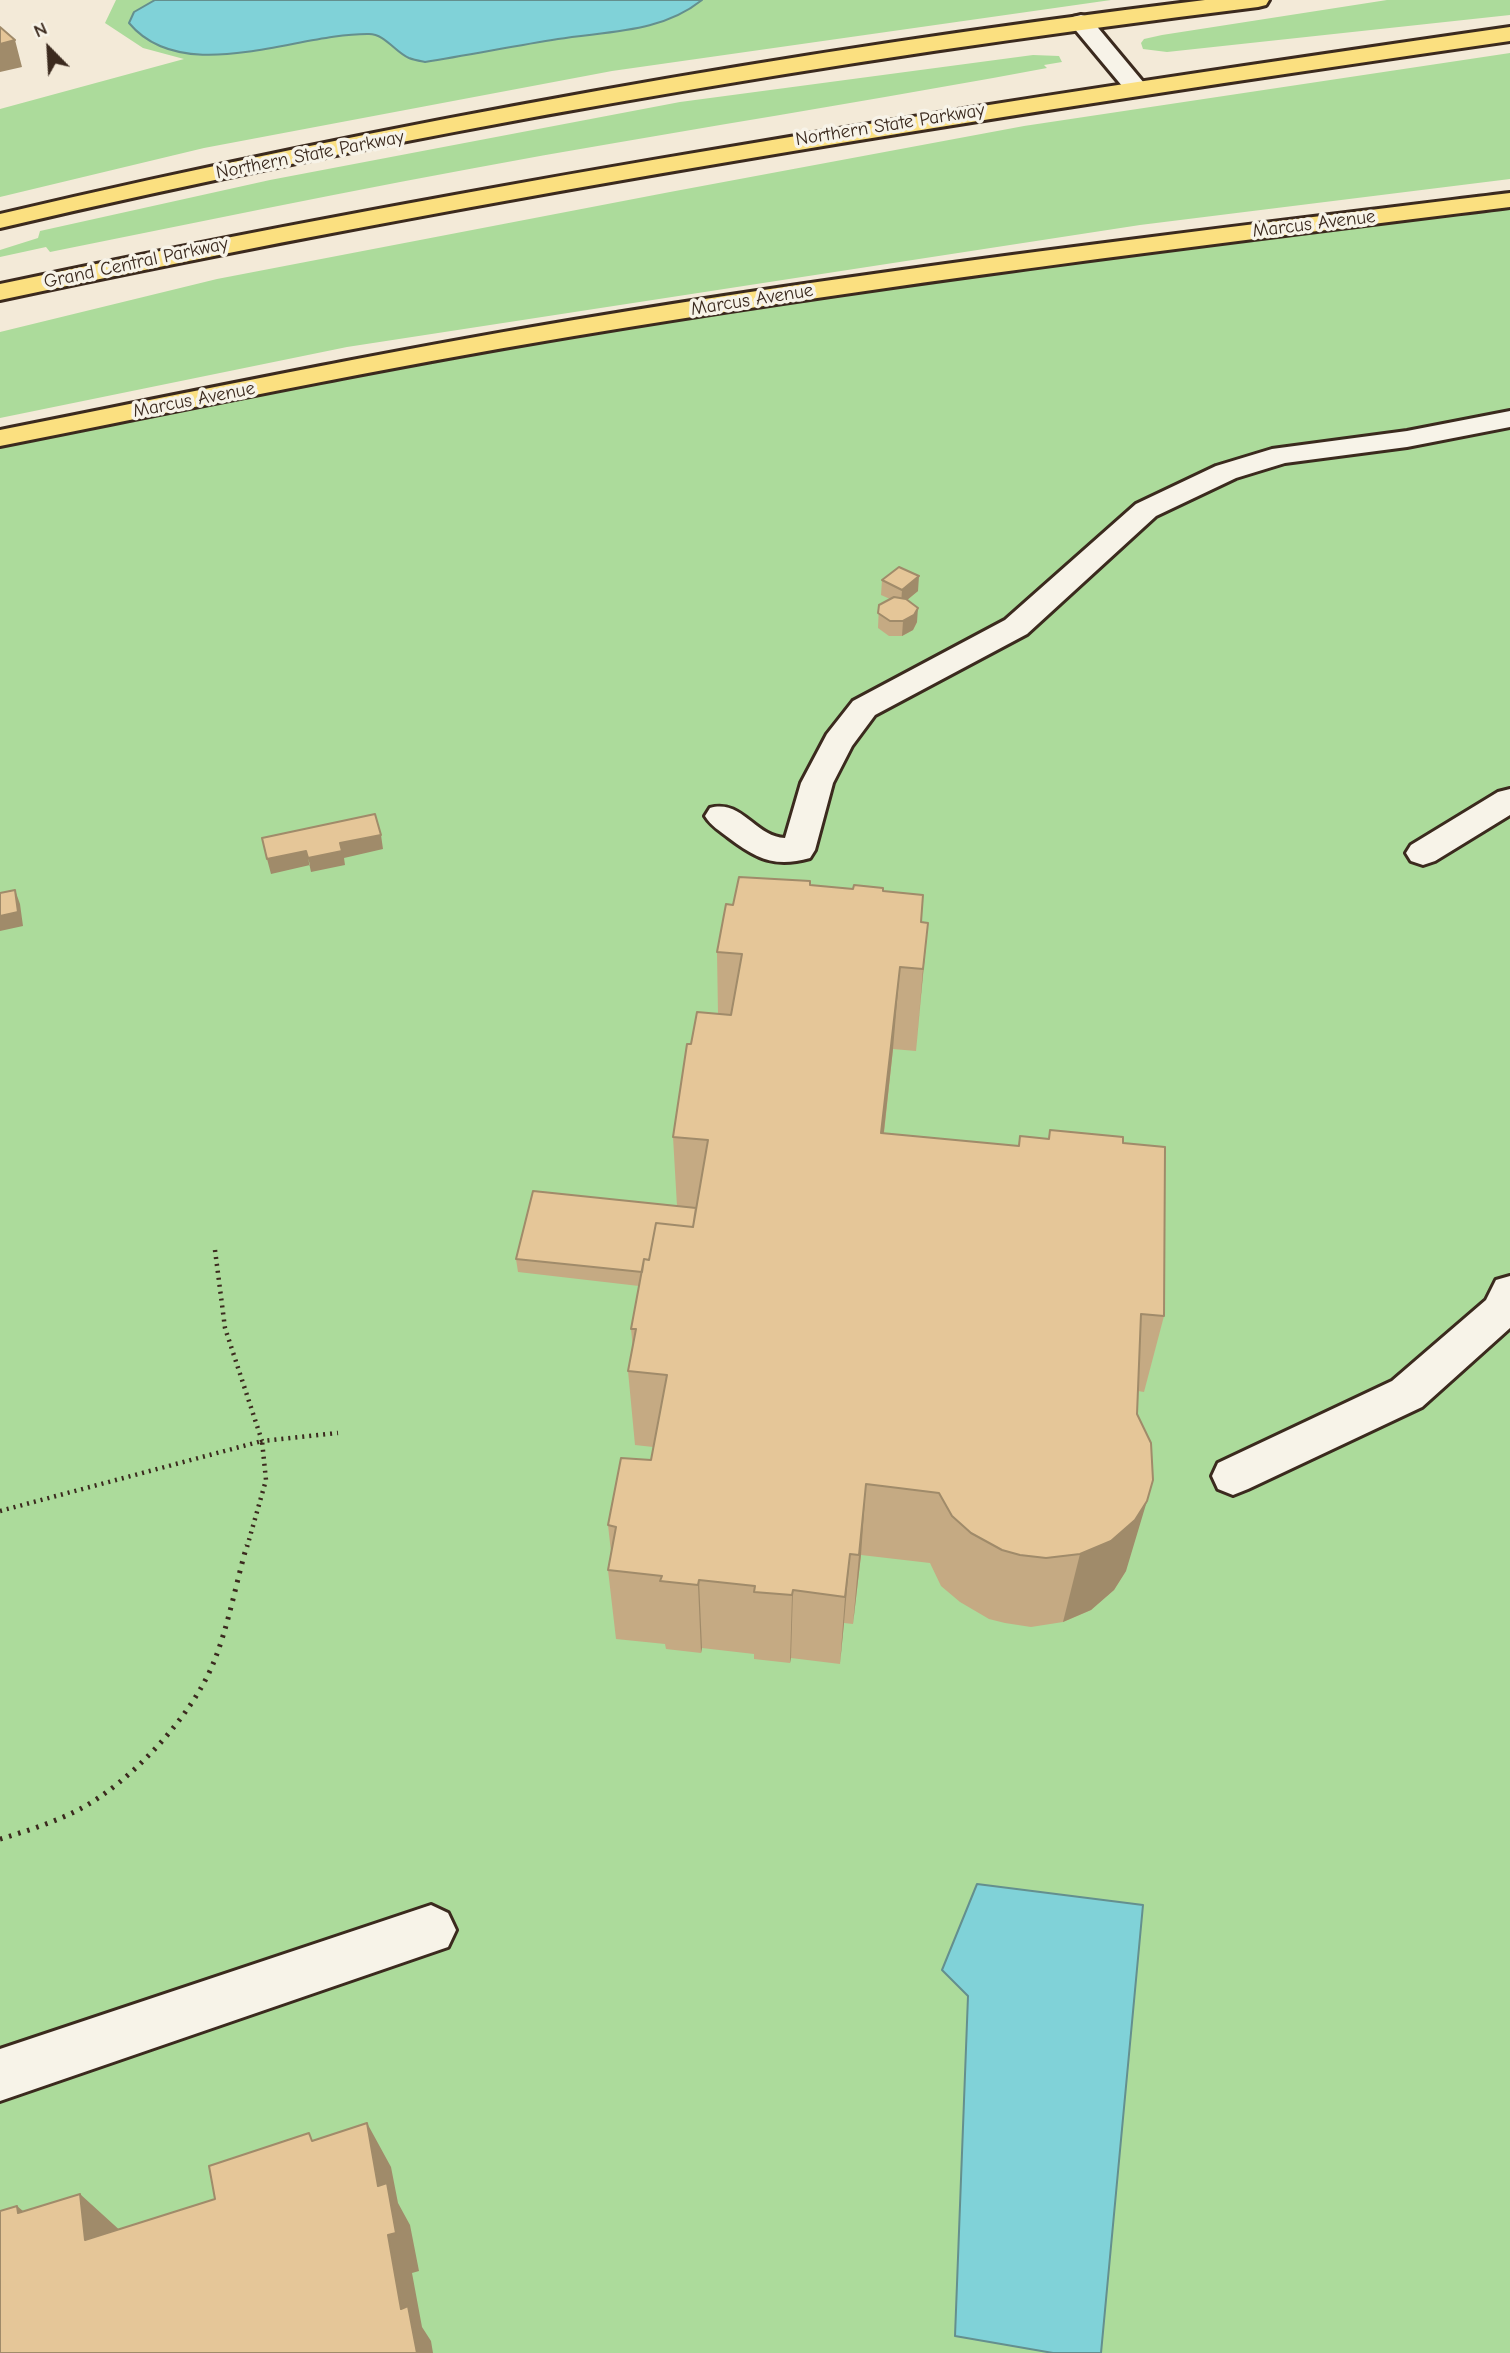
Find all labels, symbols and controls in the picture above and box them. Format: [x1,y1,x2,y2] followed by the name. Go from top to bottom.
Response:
[14,14,84,84] north arrow
[30,17,51,42] text: N
[794,99,986,151] street label: Northern State Parkway
[214,126,406,184] street label: Northern State Parkway
[1251,205,1377,243] street label: Marcus Avenue
[42,232,230,294] street label: Grand Central Parkway
[689,279,815,321] street label: Marcus Avenue
[131,377,257,423] street label: Marcus Avenue

